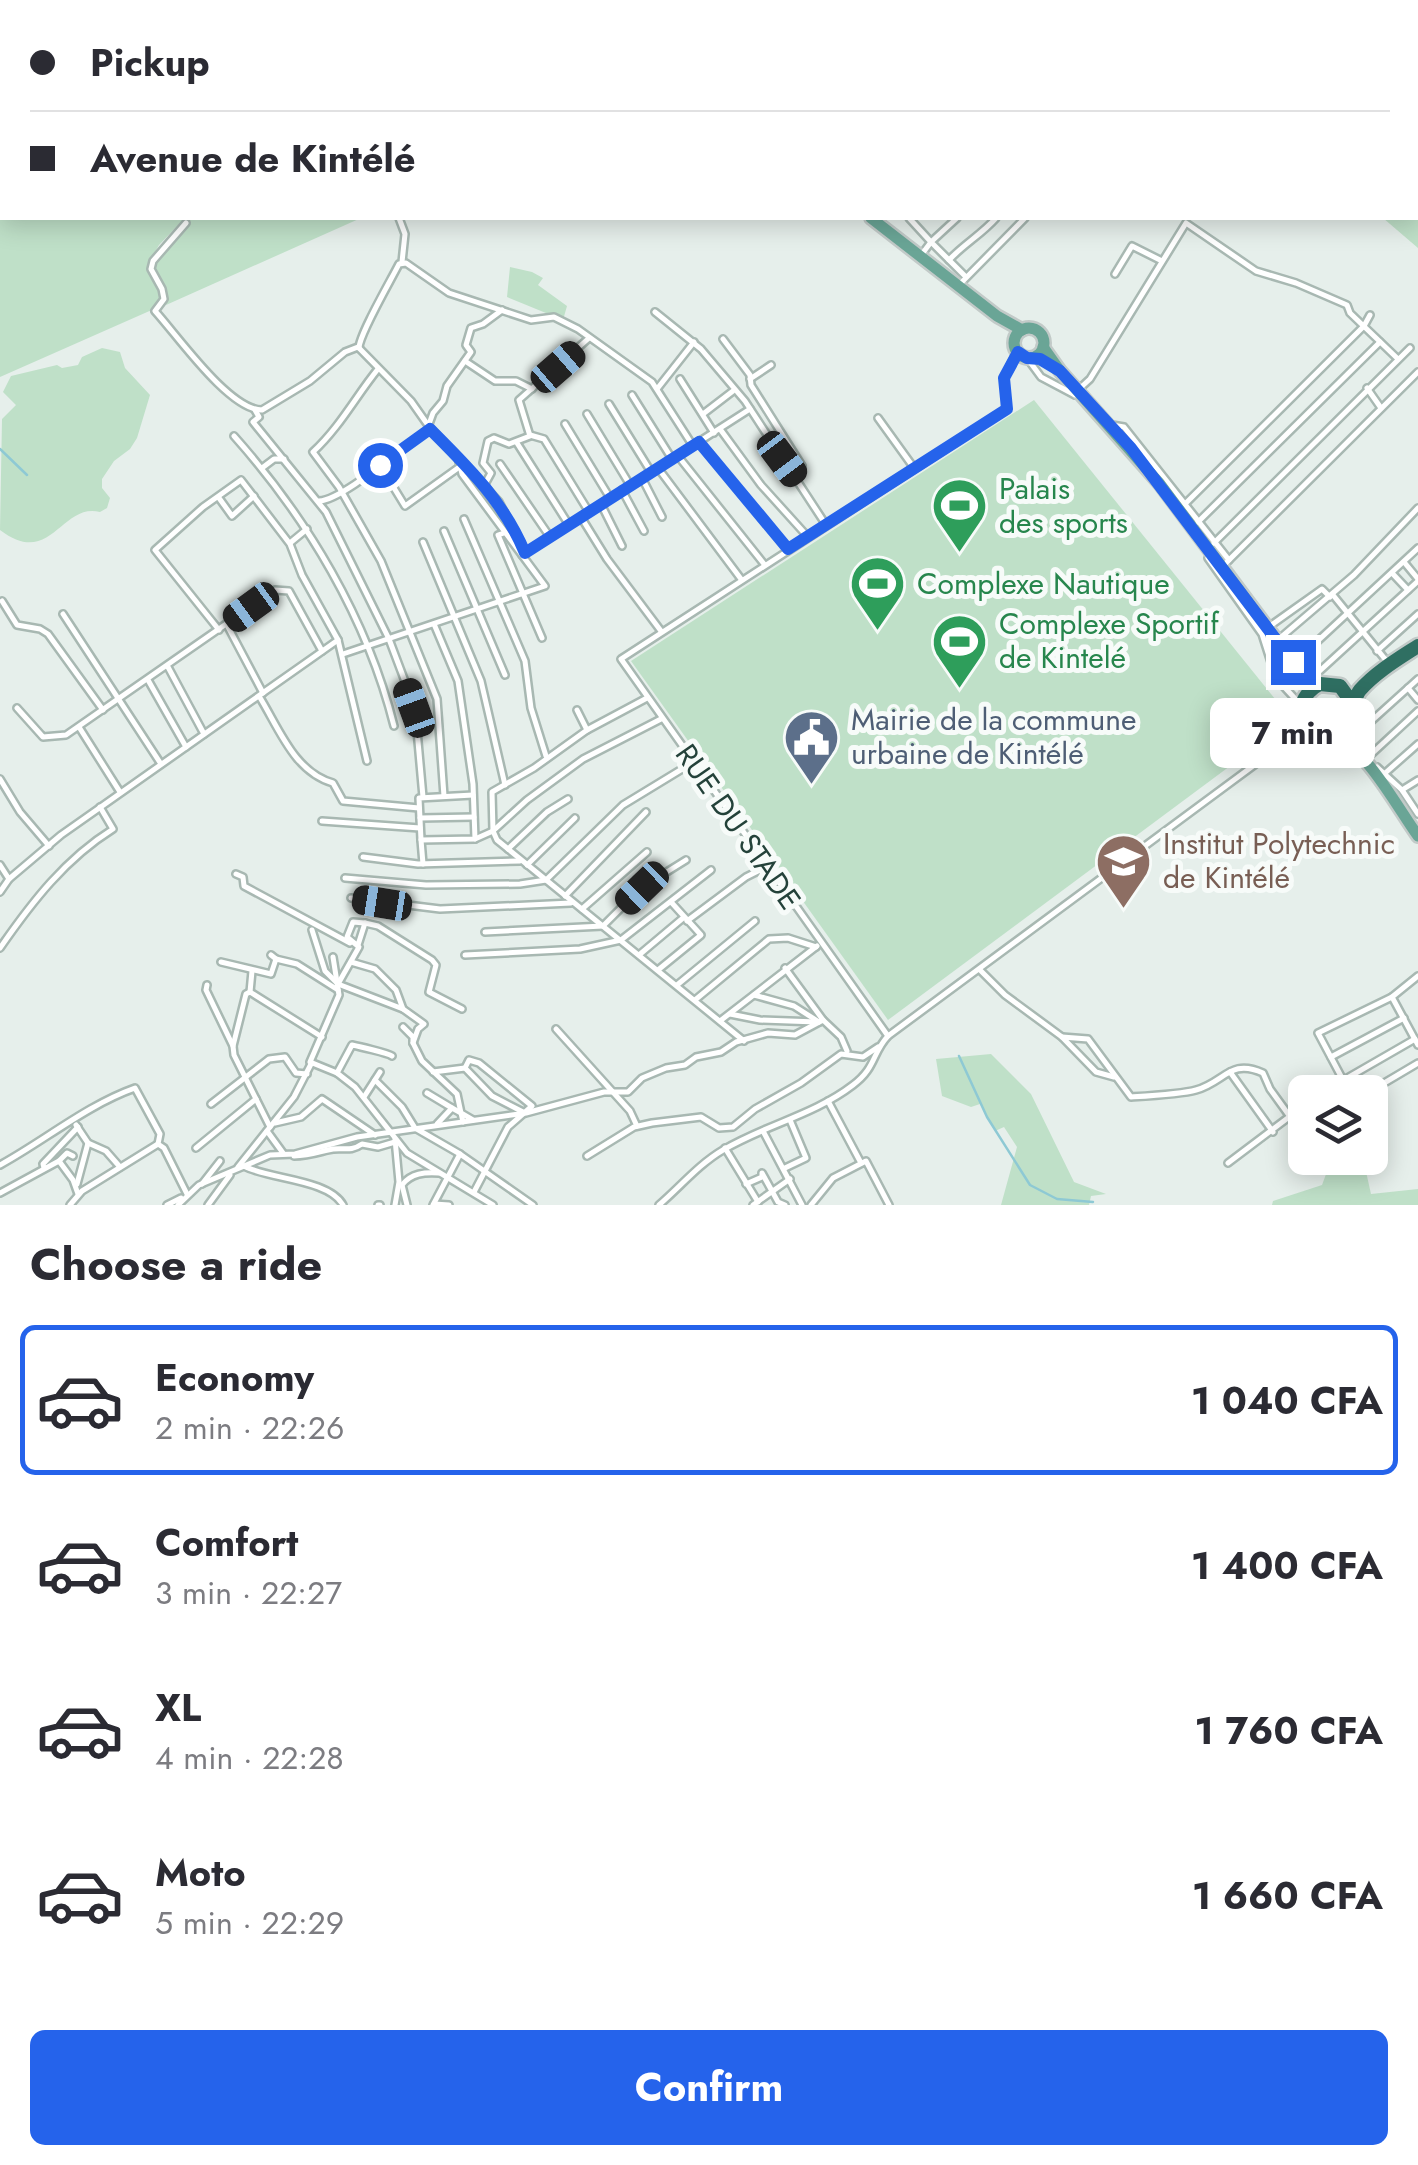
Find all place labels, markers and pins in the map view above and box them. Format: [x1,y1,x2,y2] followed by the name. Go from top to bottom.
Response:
[999,467,1128,544] place label: Palais des sports
[930,476,990,555] sports icon: Palais des sports
[848,554,908,633] sports icon: Complexe Nautique
[917,562,1170,605] place label: Complexe Nautique
[999,602,1220,679] place label: Complexe Sportif de Kintelé
[930,611,990,690] sports icon: Complexe Sportif de Kintelé
[851,698,1136,775] place label: Mairie de la commune urbaine de Kintélé
[782,707,842,786] public building icon: Mairie de la commune urbaine de Kintélé
[1163,822,1395,899] place label: Institut Polytechnic de Kintélé
[1094,831,1154,910] school or university icon: Institut Polytechnic de Kintélé

